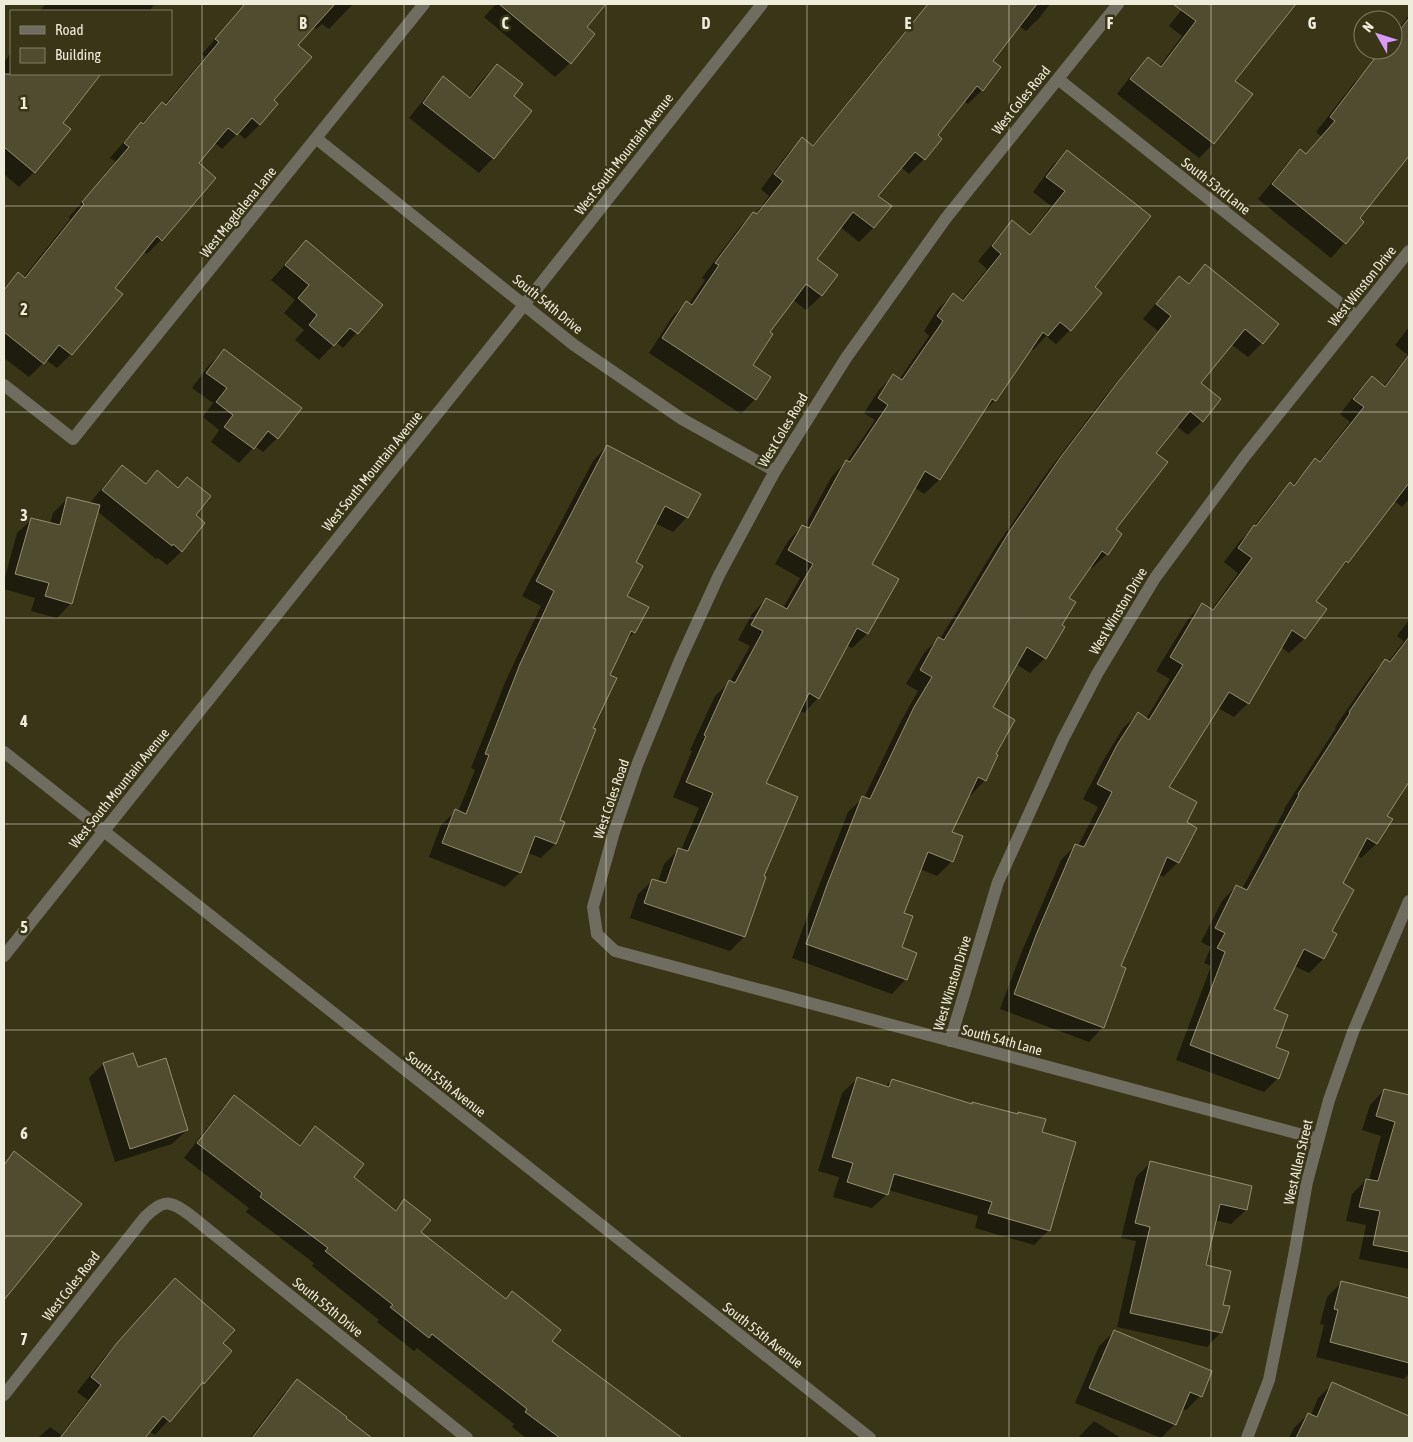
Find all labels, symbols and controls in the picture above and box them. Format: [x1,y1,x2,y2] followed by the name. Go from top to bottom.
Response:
[10,10,172,75] legend
[1353,10,1403,60] north arrow
[299,14,307,32] text: B
[501,14,509,32] text: C
[702,14,711,32] text: D
[905,14,912,32] text: E
[1107,14,1114,32] text: F
[1308,14,1317,32] text: G
[1359,19,1377,35] text: N
[55,21,84,38] text: Road
[55,46,101,63] text: Building
[989,63,1053,137] street label: West Coles Road
[572,90,676,218] street label: West South Mountain Avenue
[20,94,28,112] text: 1
[1178,154,1254,218] street label: South 53rd Lane
[197,163,279,261] street label: West Magdalena Lane
[1325,243,1399,329] street label: West Winston Drive
[510,271,586,337] street label: South 54th Drive
[20,300,28,318] text: 2
[755,390,811,470] street label: West Coles Road
[319,408,425,534] street label: West South Mountain Avenue
[20,506,28,524] text: 3
[1086,565,1150,657] street label: West Winston Drive
[19,712,28,730] text: 4
[66,725,172,851] street label: West South Mountain Avenue
[590,757,632,841] street label: West Coles Road
[20,918,28,936] text: 5
[930,934,974,1032] street label: West Winston Drive
[960,1022,1044,1058] street label: South 54th Lane
[403,1048,489,1120] street label: South 55th Avenue
[1280,1118,1316,1206] street label: West Allen Street
[20,1124,28,1142] text: 6
[39,1248,103,1324] street label: West Coles Road
[290,1274,366,1340] street label: South 55th Drive
[720,1299,806,1371] street label: South 55th Avenue
[20,1330,28,1348] text: 7

